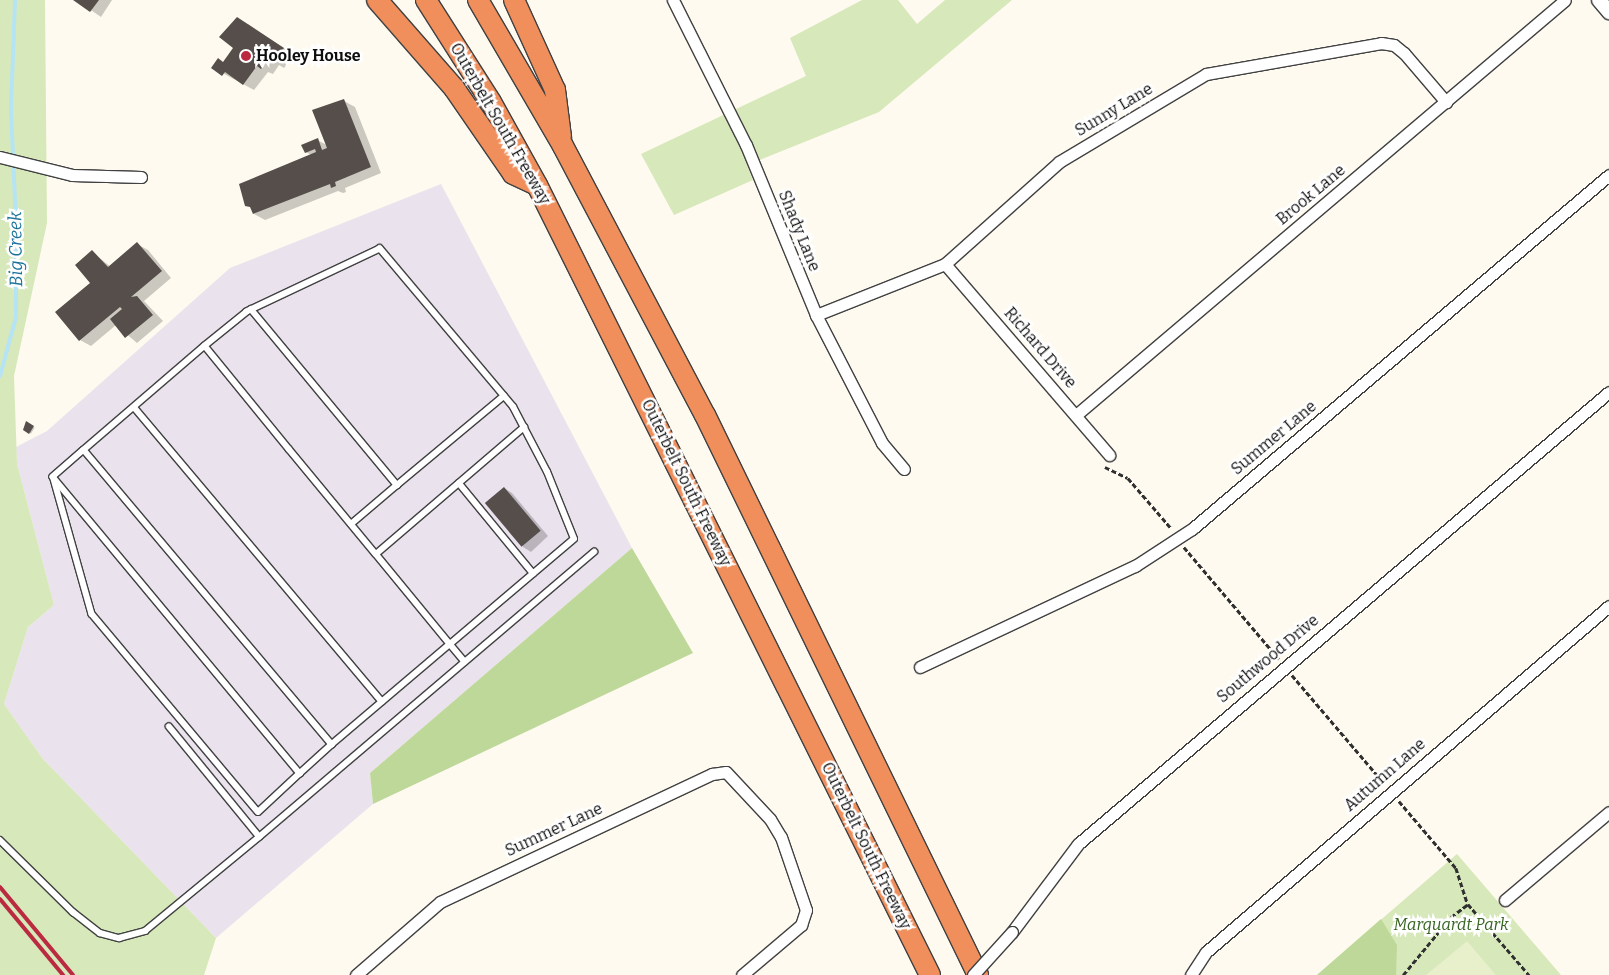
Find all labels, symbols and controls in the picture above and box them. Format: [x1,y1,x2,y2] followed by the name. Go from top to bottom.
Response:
[446,40,554,208] street label: Outerbelt South Freeway
[256,46,361,66] place label: Hooley House
[240,50,252,62] marker: Hooley House
[1072,79,1156,141] street label: Sunny Lane
[1273,161,1349,229] street label: Brook Lane
[774,188,824,274] street label: Shady Lane
[5,211,27,287] water label: Big Creek
[1000,304,1080,392] street label: Richard Drive
[637,396,735,570] street label: Outerbelt South Freeway
[1228,397,1320,479] street label: Summer Lane
[1213,611,1323,707] street label: Southwood Drive
[1340,735,1430,815] street label: Autumn Lane
[817,759,915,933] street label: Outerbelt South Freeway
[502,799,606,861] street label: Summer Lane
[1393,915,1509,935] park label: Marquardt Park

